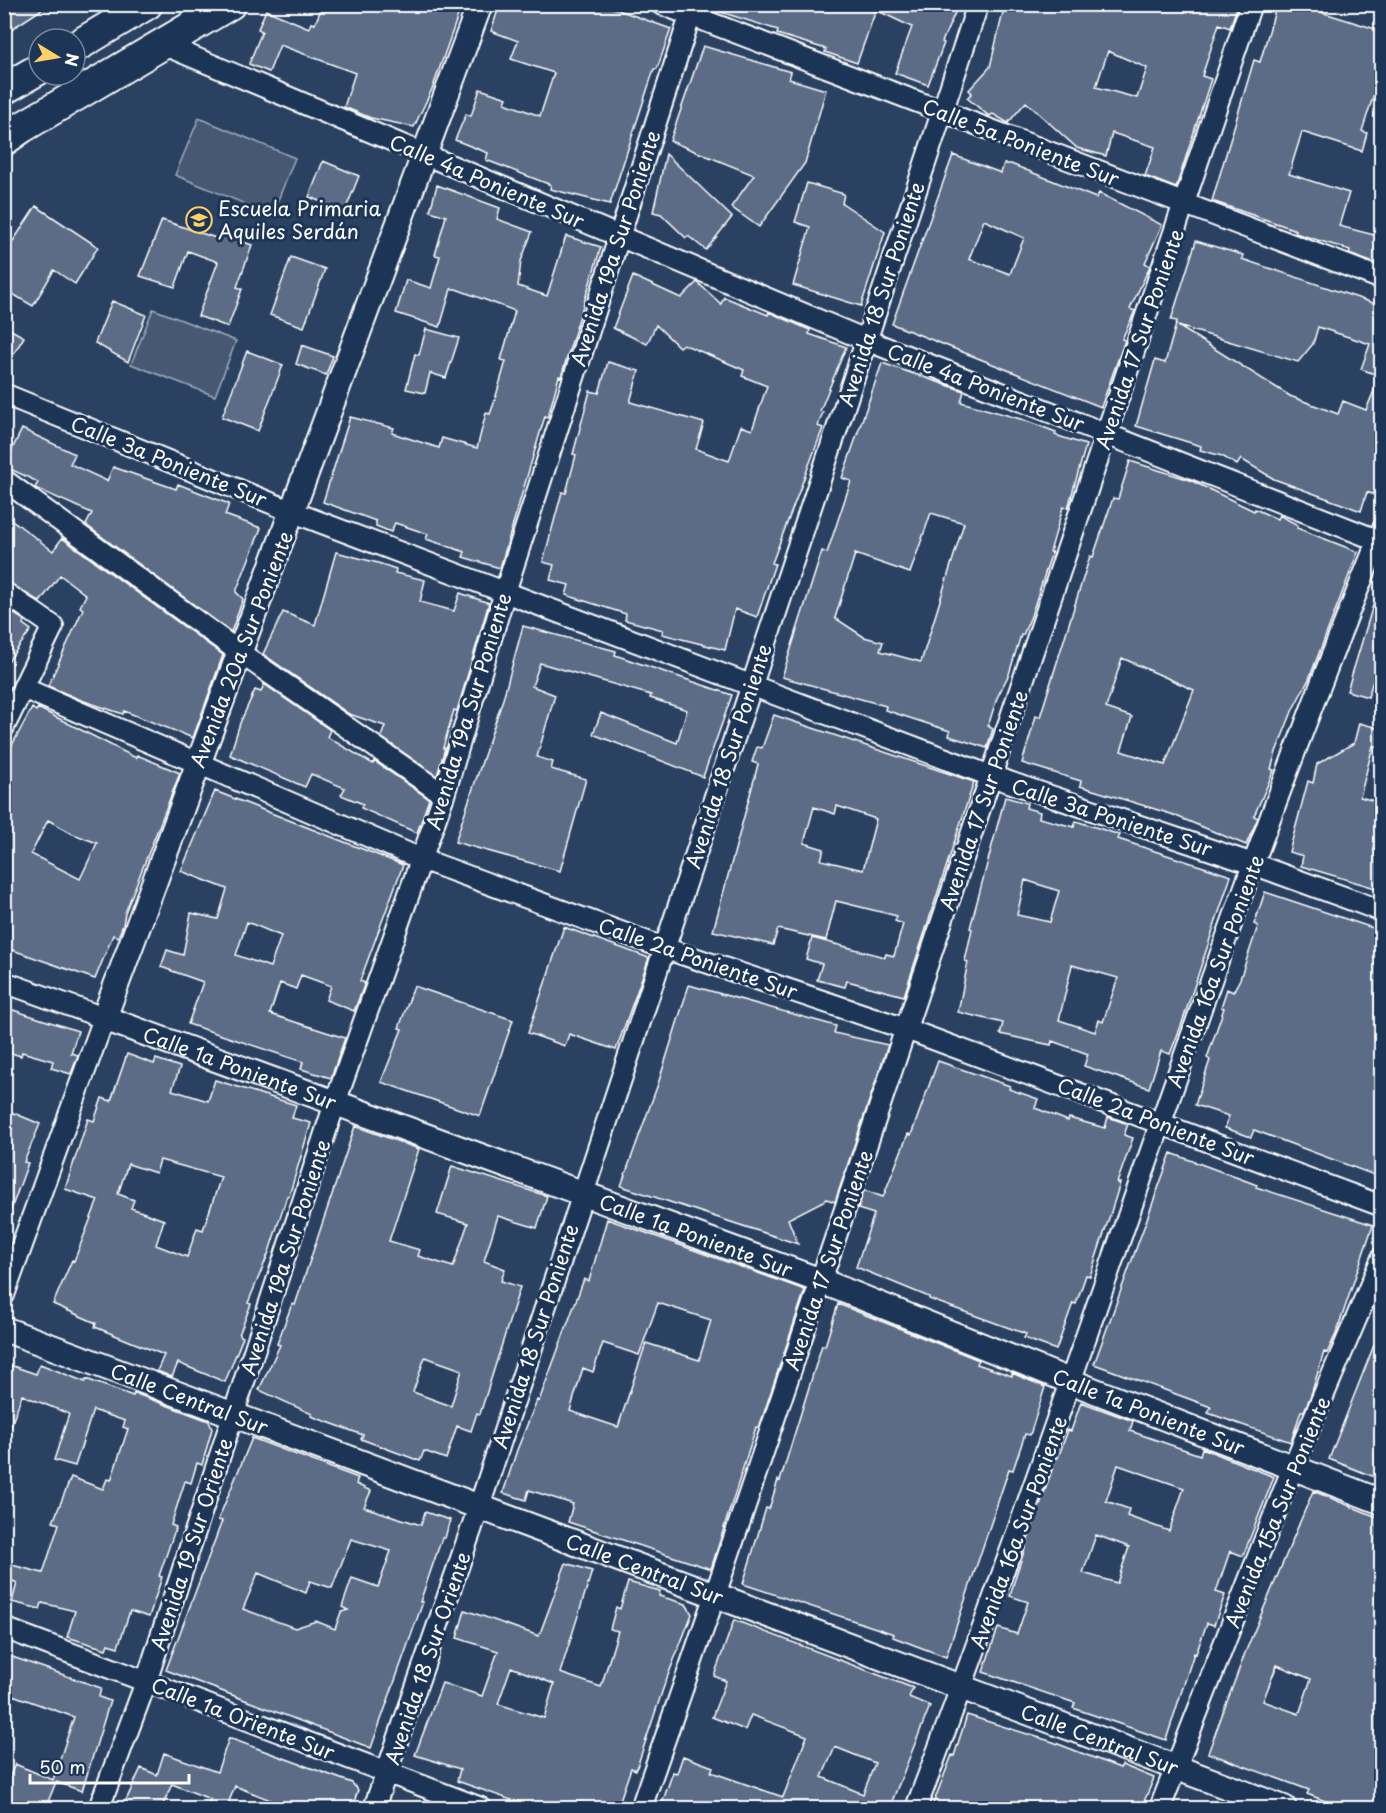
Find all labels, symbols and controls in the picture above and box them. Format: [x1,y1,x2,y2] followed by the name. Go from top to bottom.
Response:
[27,27,87,87] north arrow
[60,52,86,69] text: N
[918,91,1124,194] street label: Calle 5a Poniente Sur
[385,126,590,236] street label: Calle 4a Poniente Sur
[563,126,667,370] street label: Avenida 19a Sur Poniente
[830,178,932,410] street label: Avenida 18 Sur Poniente
[218,193,381,246] place label: Escuela Primaria Aquiles Serdán
[184,205,214,235] school or university icon: Escuela Primaria Aquiles Serdán
[1087,225,1191,453] street label: Avenida 17 Sur Poniente
[883,336,1090,439] street label: Calle 4a Poniente Sur
[66,408,272,514] street label: Calle 3a Poniente Sur
[182,526,300,772] street label: Avenida 20a Sur Poniente
[418,589,518,833] street label: Avenida 19a Sur Poniente
[677,640,779,872] street label: Avenida 18 Sur Poniente
[931,686,1035,914] street label: Avenida 17 Sur Poniente
[1008,770,1217,864] street label: Calle 3a Poniente Sur
[1159,850,1271,1092] street label: Avenida 16a Sur Poniente
[594,910,802,1006] street label: Calle 2a Poniente Sur
[139,1019,341,1117] street label: Calle 1a Poniente Sur
[1053,1070,1260,1173] street label: Calle 2a Poniente Sur
[233,1135,337,1379] street label: Avenida 19a Sur Poniente
[776,1146,880,1374] street label: Avenida 17 Sur Poniente
[595,1186,798,1285] street label: Calle 1a Poniente Sur
[484,1220,586,1452] street label: Avenida 18 Sur Poniente
[106,1355,273,1442] street label: Calle Central Sur
[1048,1361,1250,1463] street label: Calle 1a Poniente Sur
[1217,1392,1337,1632] street label: Avenida 15a Sur Poniente
[962,1411,1074,1653] street label: Avenida 16a Sur Poniente
[142,1434,240,1654] street label: Avenida 19 Sur Oriente
[561,1526,728,1612] street label: Calle Central Sur
[376,1547,478,1768] street label: Avenida 18 Sur Oriente
[147,1669,340,1767] street label: Calle 1a Oriente Sur
[1017,1696,1184,1782] street label: Calle Central Sur
[30,1747,189,1785] scale bar
[39,1753,86,1780] text: 50 m

